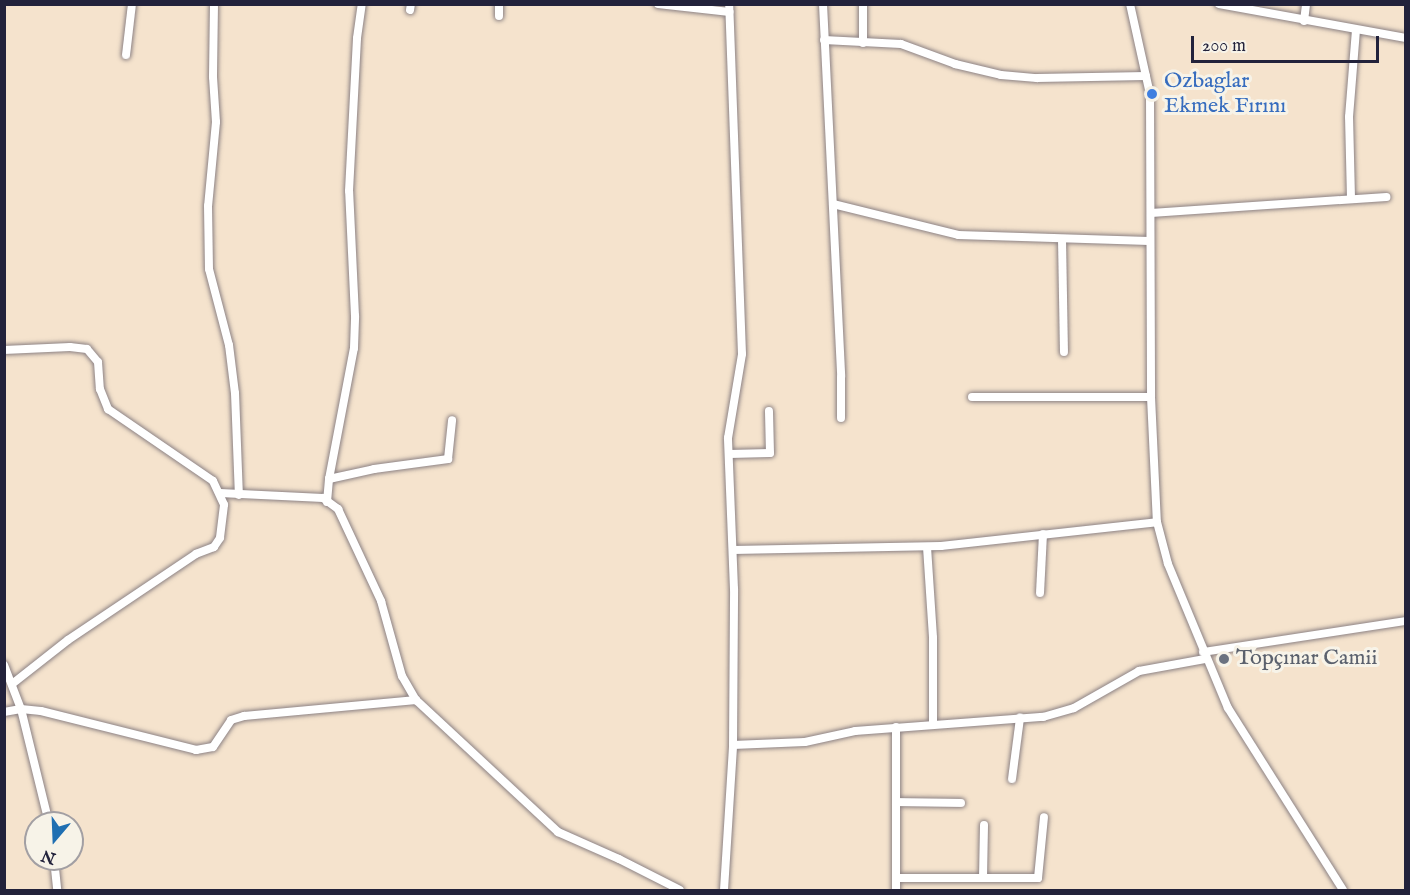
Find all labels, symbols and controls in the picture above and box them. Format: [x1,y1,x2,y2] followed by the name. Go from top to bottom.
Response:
[1194,24,1382,62] scale bar
[1202,35,1246,58] text: 200 m
[1164,68,1286,119] place label: Ozbaglar Ekmek Fırını
[1145,87,1159,101] marker: Ozbaglar Ekmek Fırını
[1236,646,1377,672] place label: Topçınar Camii
[1217,652,1231,666] marker: Topçınar Camii
[24,811,84,871] north arrow
[39,844,59,868] text: N

